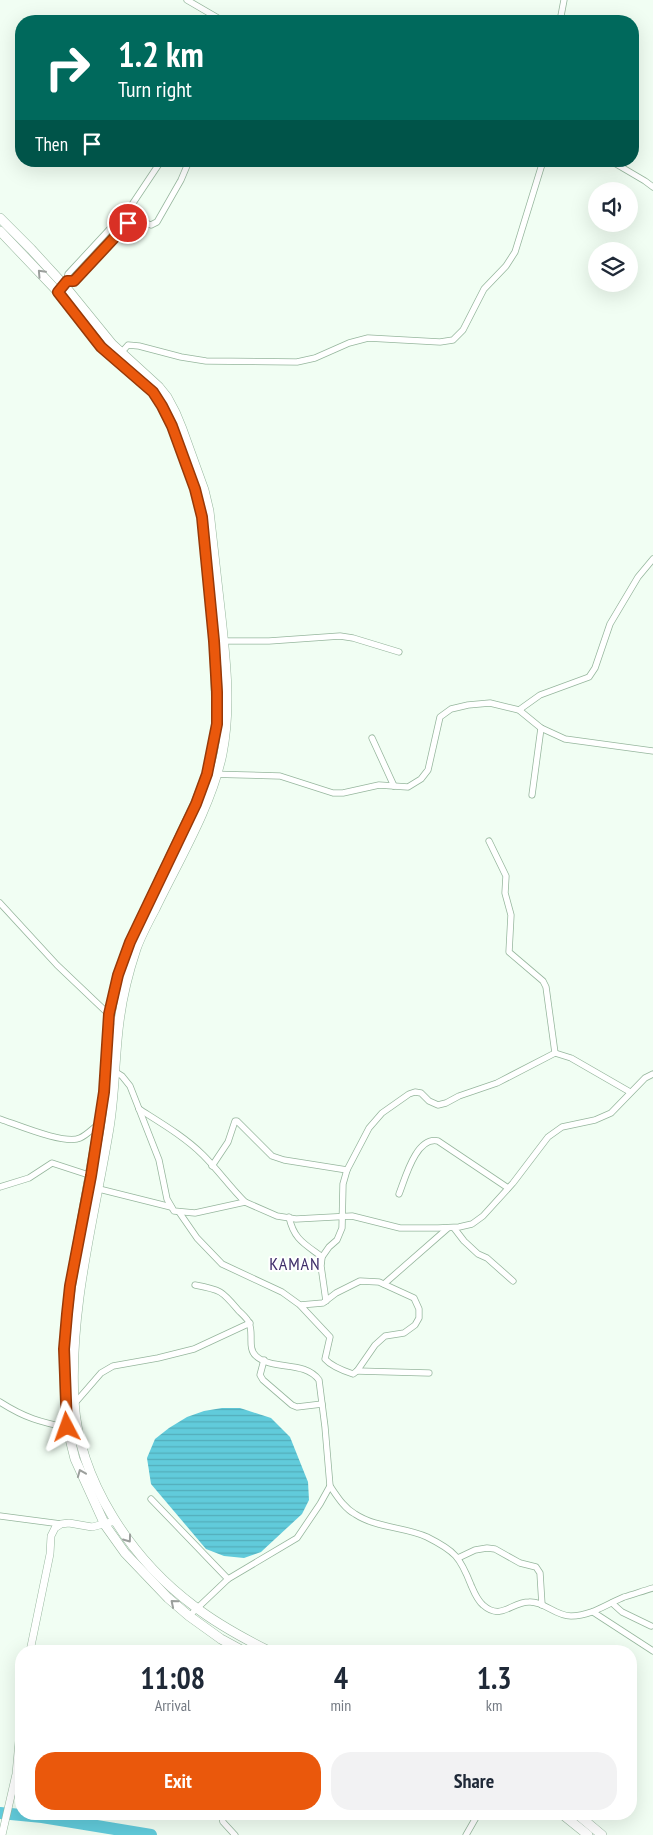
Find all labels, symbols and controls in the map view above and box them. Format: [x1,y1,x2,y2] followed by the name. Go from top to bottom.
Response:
[118,31,204,77] text: 1.2 km
[35,35,100,100] icon: right
[118,75,192,103] text: Turn right
[78,130,106,158] icon: arrive
[35,132,68,156] text: Then
[588,182,638,292] map controls
[588,182,638,232] button: sound
[107,202,149,244] pin
[114,209,142,237] icon: arrive
[588,242,638,292] button: layers
[38,270,47,279] one-way arrow
[269,1252,321,1275] district label: KAMAN
[40,1400,92,1452] position arrow
[77,1469,87,1478] one-way arrow
[122,1533,131,1543] one-way arrow
[171,1600,180,1609] one-way arrow
[140,1658,205,1697] text: 11:08
[334,1658,348,1697] text: 4
[477,1658,512,1697] text: 1.3
[155,1695,191,1715] text: Arrival
[330,1695,351,1715] text: min
[486,1695,502,1715] text: km
[35,1752,321,1810] button: Exit
[331,1752,617,1810] button: Share

